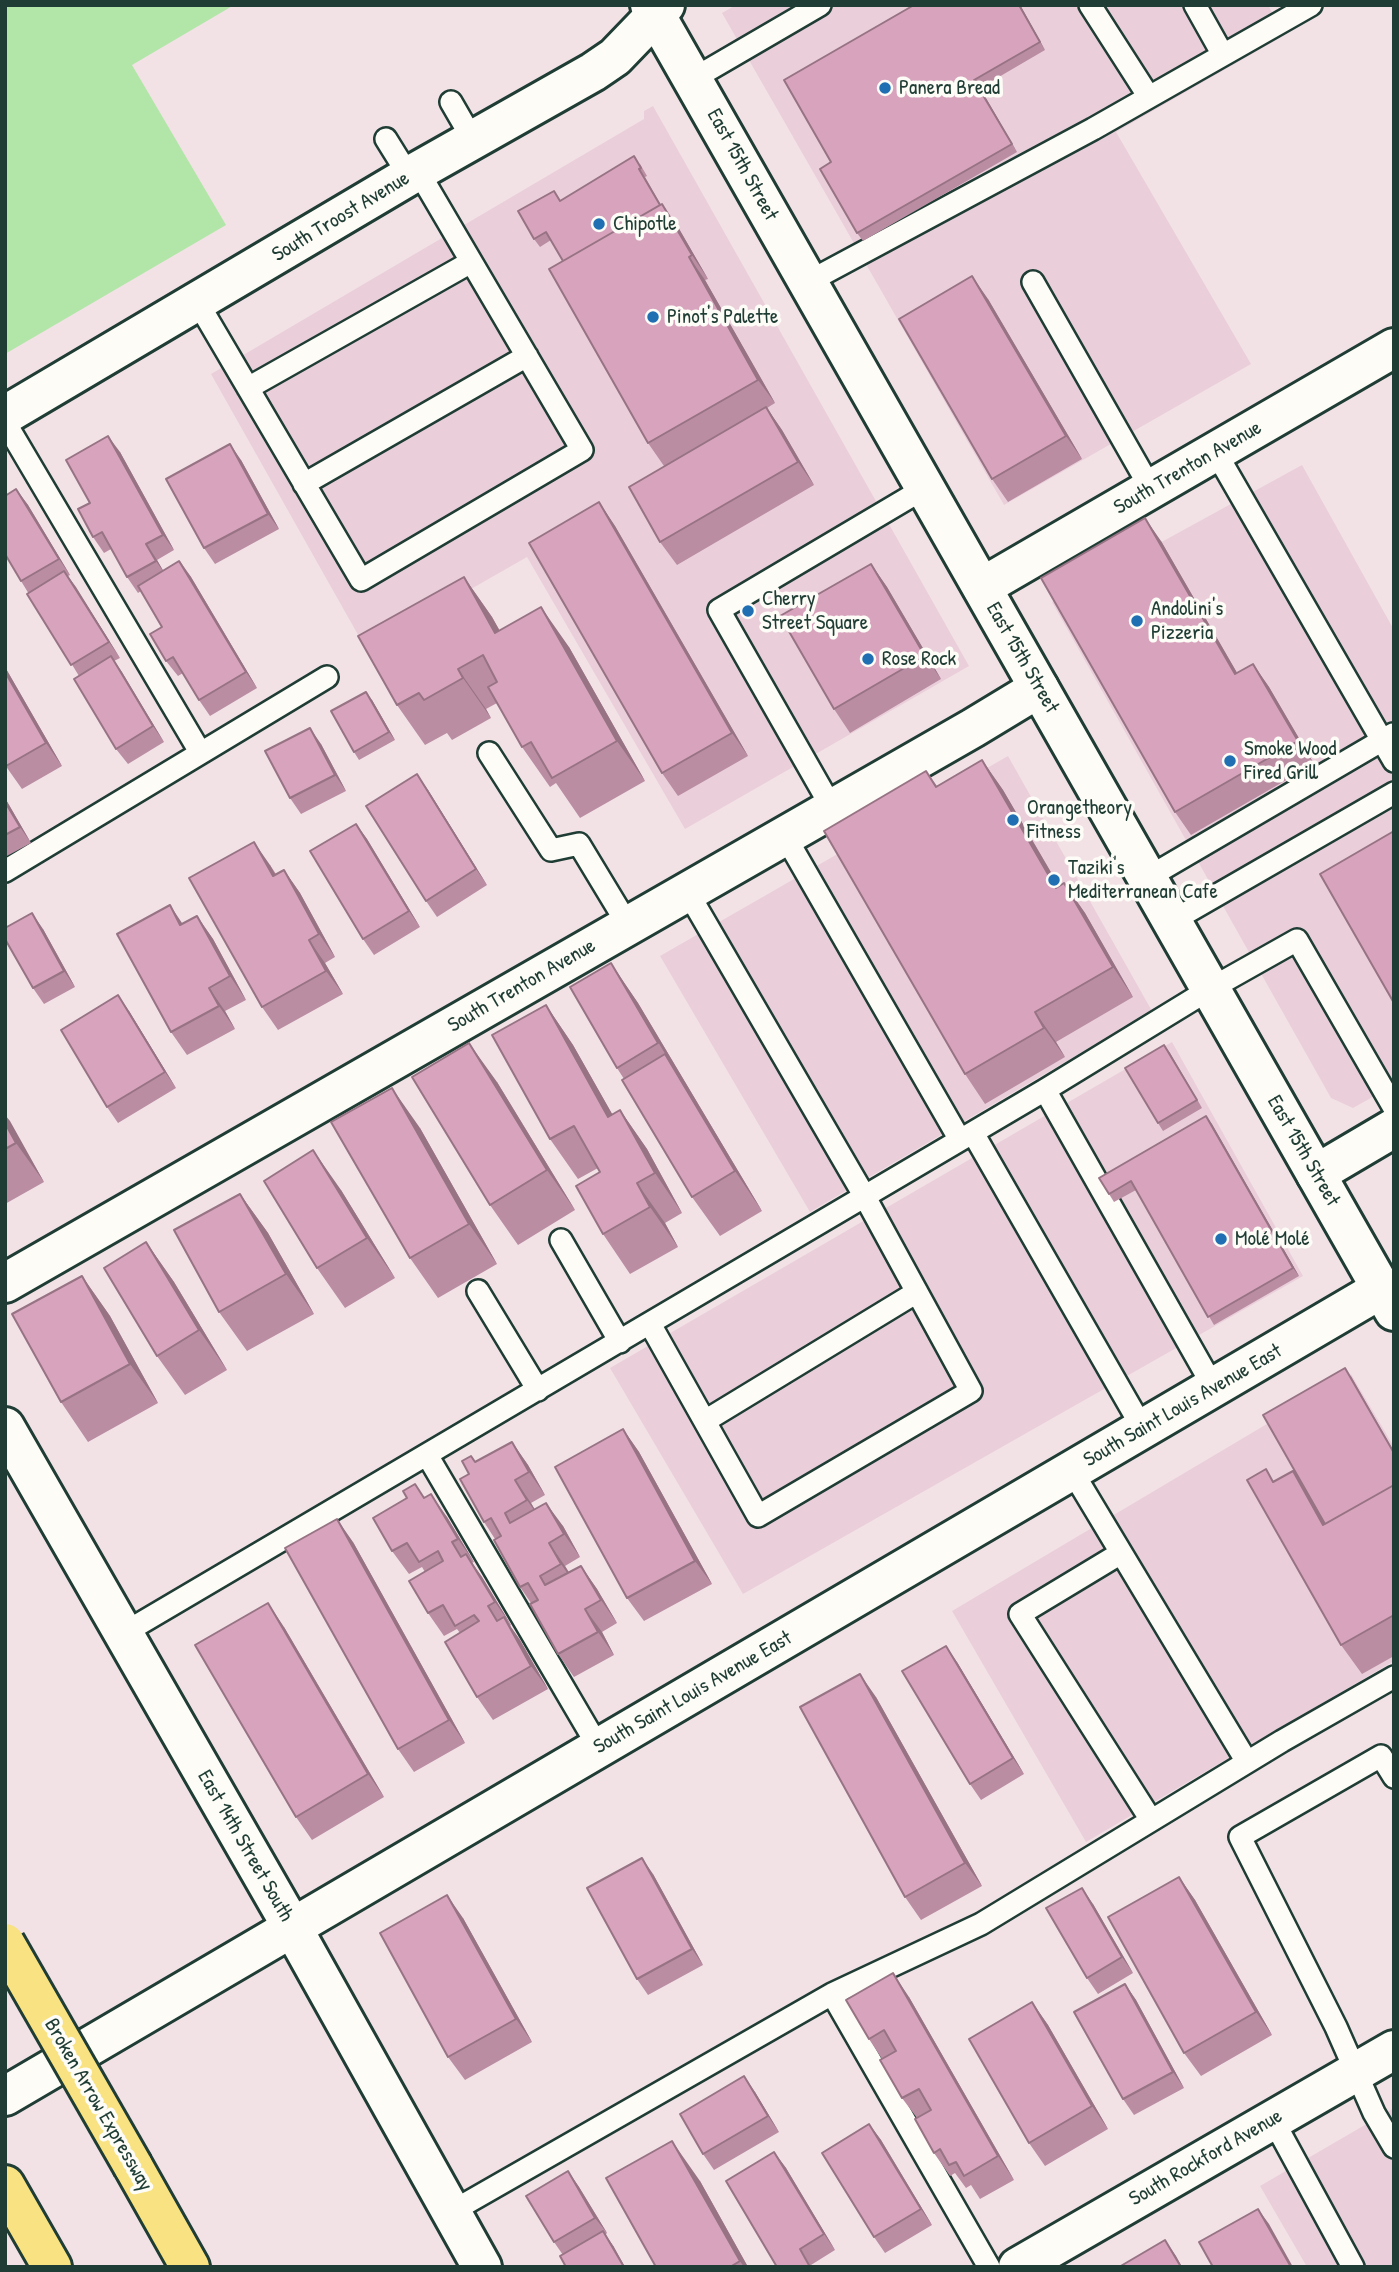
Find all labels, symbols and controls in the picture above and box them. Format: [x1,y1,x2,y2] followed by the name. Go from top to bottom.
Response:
[899,75,1000,101] place label: Panera Bread
[877,80,893,96] marker: Panera Bread
[701,105,783,225] street label: East 15th Street
[268,166,414,268] street label: South Troost Avenue
[613,211,677,237] place label: Chipotle
[591,216,607,232] marker: Chipotle
[667,304,778,330] place label: Pinot's Palette
[645,309,661,325] marker: Pinot's Palette
[1110,415,1266,521] street label: South Trenton Avenue
[762,586,868,636] place label: Cherry Street Square
[1151,596,1223,646] place label: Andolini's Pizzeria
[980,598,1064,718] street label: East 15th Street
[740,603,756,619] marker: Cherry Street Square
[1129,613,1145,629] marker: Andolini's Pizzeria
[882,646,956,672] place label: Rose Rock
[860,651,876,667] marker: Rose Rock
[1244,736,1336,786] place label: Smoke Wood Fired Grill
[1222,753,1238,769] marker: Smoke Wood Fired Grill
[1027,795,1132,845] place label: Orangetheory Fitness
[1005,812,1021,828] marker: Orangetheory Fitness
[1068,855,1218,905] place label: Taziki's Mediterranean Cafe
[1046,872,1062,888] marker: Taziki's Mediterranean Cafe
[444,933,600,1039] street label: South Trenton Avenue
[1261,1091,1345,1211] street label: East 15th Street
[1235,1226,1310,1252] place label: Molé Molé
[1213,1231,1229,1247] marker: Molé Molé
[1079,1339,1287,1473] street label: South Saint Louis Avenue East
[589,1626,797,1760] street label: South Saint Louis Avenue East
[192,1766,298,1926] street label: East 14th Street South
[38,2014,158,2196] street label: Broken Arrow Expressway
[1125,2104,1287,2212] street label: South Rockford Avenue

